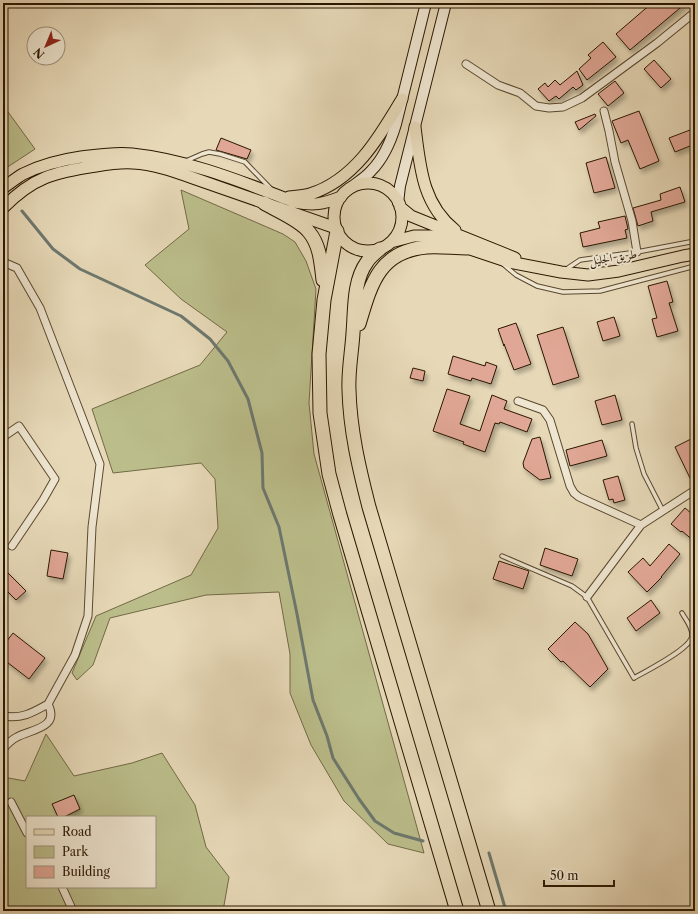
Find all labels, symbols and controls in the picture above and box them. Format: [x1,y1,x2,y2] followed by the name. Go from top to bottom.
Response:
[26,26,66,66] north arrow
[30,45,47,62] text: N
[588,246,639,270] street label: طريق الجليل
[26,816,156,888] legend
[62,824,92,839] text: Road
[62,844,89,859] text: Park
[544,862,614,888] scale bar
[62,864,110,879] text: Building
[550,868,579,883] text: 50 m

